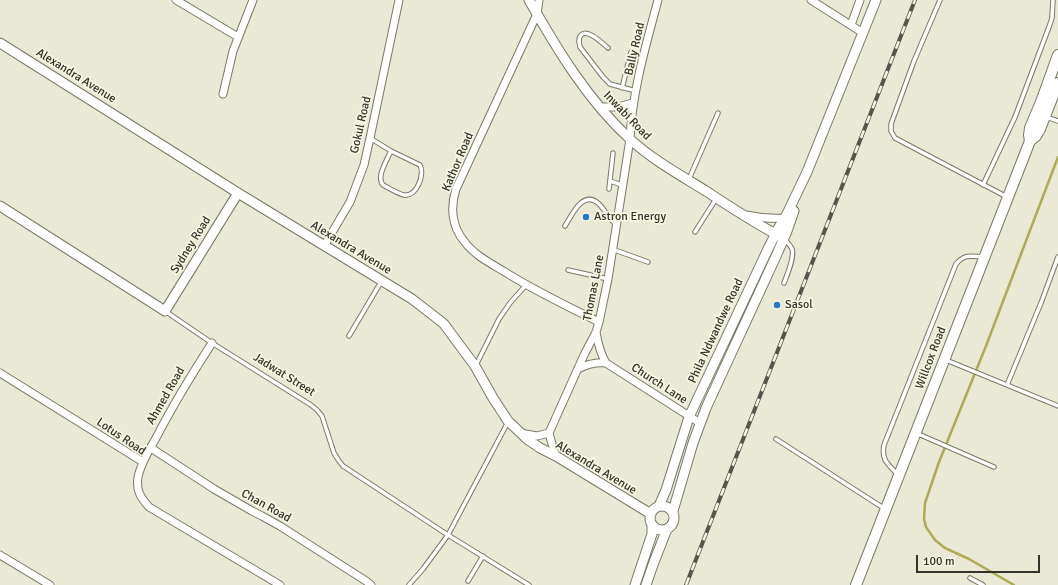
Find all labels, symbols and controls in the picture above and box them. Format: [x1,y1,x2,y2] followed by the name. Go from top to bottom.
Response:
[622,21,648,77] street label: Bally Road
[33,46,119,106] street label: Alexandra Avenue
[600,89,654,143] street label: Inwabi Road
[347,95,375,155] street label: Gokul Road
[439,130,477,194] street label: Kathor Road
[594,210,666,224] place label: Astron Energy
[581,212,591,222] marker: Astron Energy
[168,214,214,276] street label: Sydney Road
[308,218,394,278] street label: Alexandra Avenue
[581,254,607,322] street label: Thomas Lane
[685,276,747,386] street label: Phila Ndwandwe Road
[785,298,813,312] place label: Sasol
[772,300,782,310] marker: Sasol
[913,325,949,391] street label: Willcox Road
[250,350,318,400] street label: Jadwat Street
[628,360,690,408] street label: Church Lane
[144,365,188,427] street label: Ahmed Road
[94,415,148,459] street label: Lotus Road
[553,438,639,498] street label: Alexandra Avenue
[239,486,293,526] street label: Chan Road
[918,547,1042,573] scale bar
[923,554,955,569] text: 100 m

